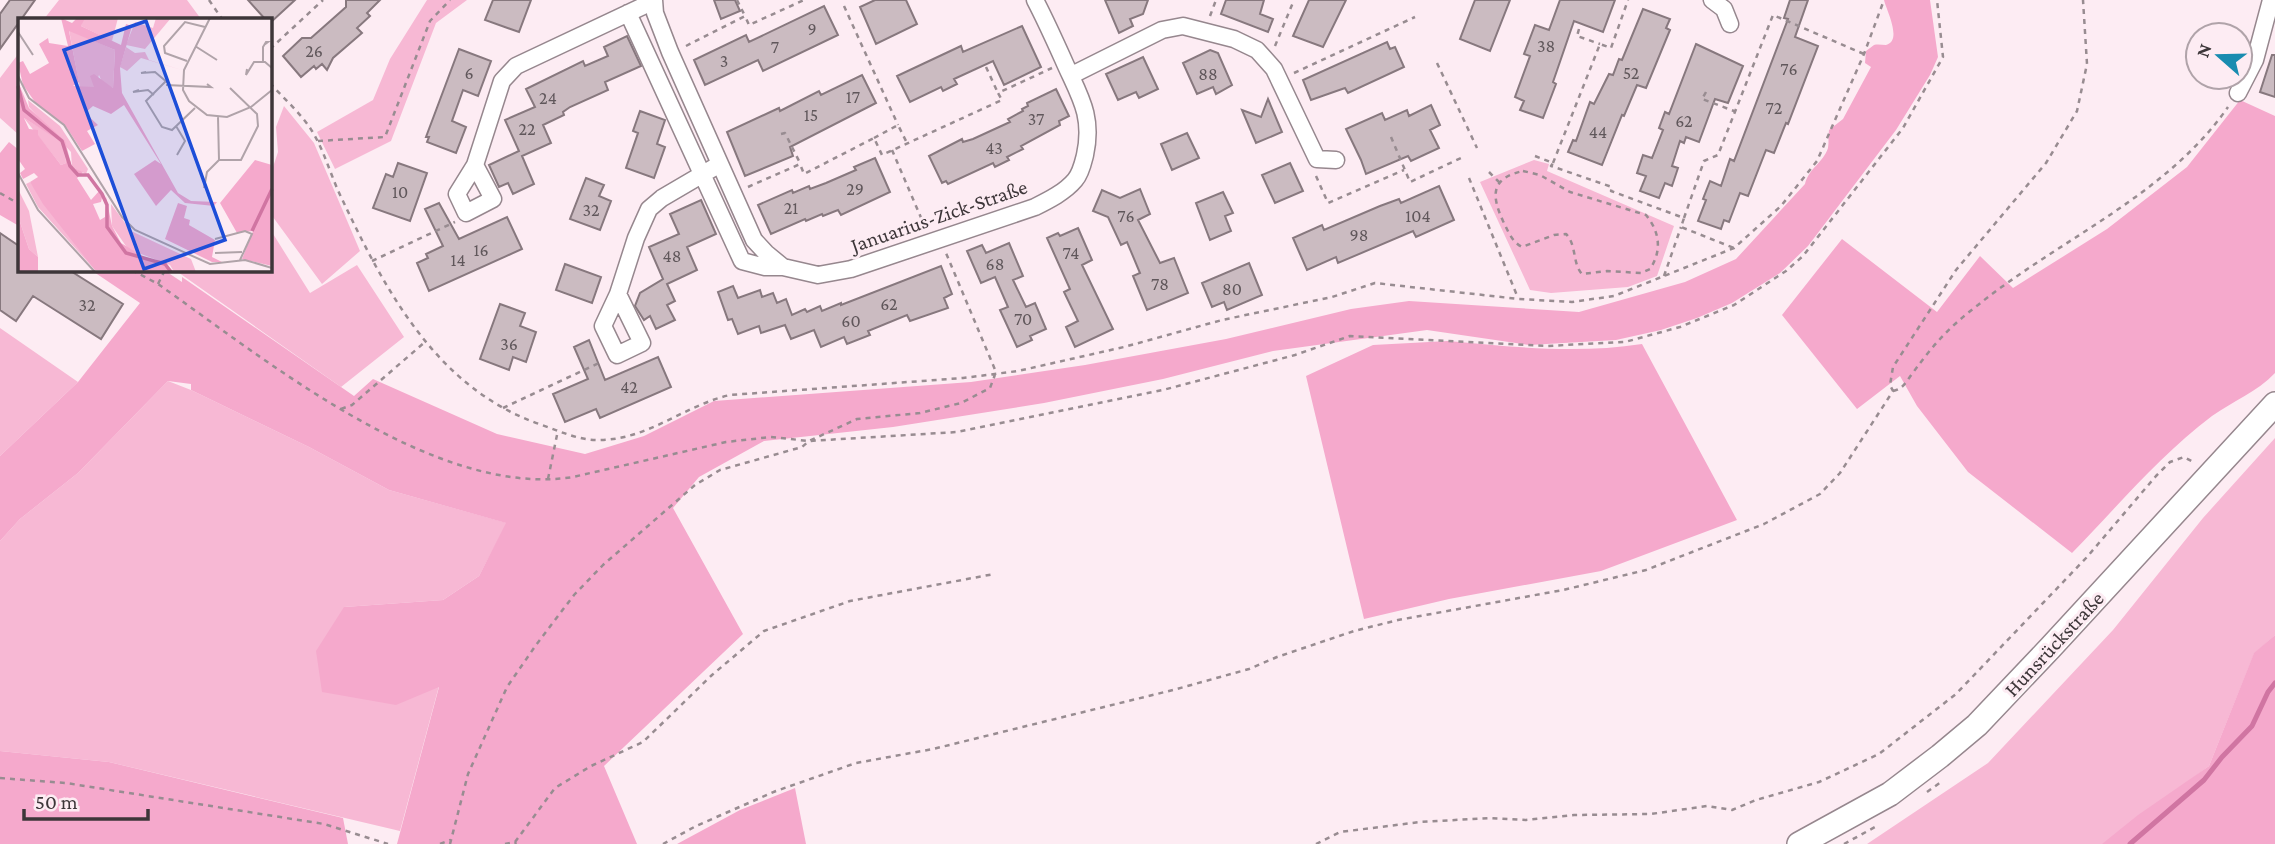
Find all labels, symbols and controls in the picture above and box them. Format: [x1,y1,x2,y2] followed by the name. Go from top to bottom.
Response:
[18,18,271,271] inset map
[807,19,817,39] house number: 9
[2184,21,2254,91] north arrow
[1537,36,1555,56] house number: 38
[771,37,779,57] house number: 7
[305,41,323,61] house number: 26
[2191,41,2216,60] text: N
[720,51,728,71] house number: 3
[1780,59,1798,79] house number: 76
[464,63,474,83] house number: 6
[1623,63,1639,83] house number: 52
[1198,64,1218,84] house number: 88
[846,87,860,107] house number: 17
[539,88,557,108] house number: 24
[1766,98,1782,118] house number: 72
[804,105,818,125] house number: 15
[1028,109,1044,129] house number: 37
[1675,111,1693,131] house number: 62
[518,119,536,139] house number: 22
[1589,122,1607,142] house number: 44
[985,138,1003,158] house number: 43
[846,175,1030,258] street label: Januarius-Zick-Straße
[846,179,864,199] house number: 29
[392,182,408,202] house number: 10
[784,198,798,218] house number: 21
[582,200,600,220] house number: 32
[1117,206,1135,226] house number: 76
[1405,206,1431,226] house number: 104
[1350,225,1368,245] house number: 98
[473,240,489,260] house number: 16
[1063,243,1079,263] house number: 74
[663,246,681,266] house number: 48
[450,250,466,270] house number: 14
[986,254,1004,274] house number: 68
[1151,274,1169,294] house number: 78
[1222,279,1242,299] house number: 80
[880,294,898,314] house number: 62
[78,295,96,315] house number: 32
[1014,309,1032,329] house number: 70
[841,311,861,331] house number: 60
[500,334,518,354] house number: 36
[620,377,638,397] house number: 42
[1999,587,2109,701] street label: Hunsrückstraße
[24,778,149,822] scale bar
[35,790,78,814] text: 50 m

